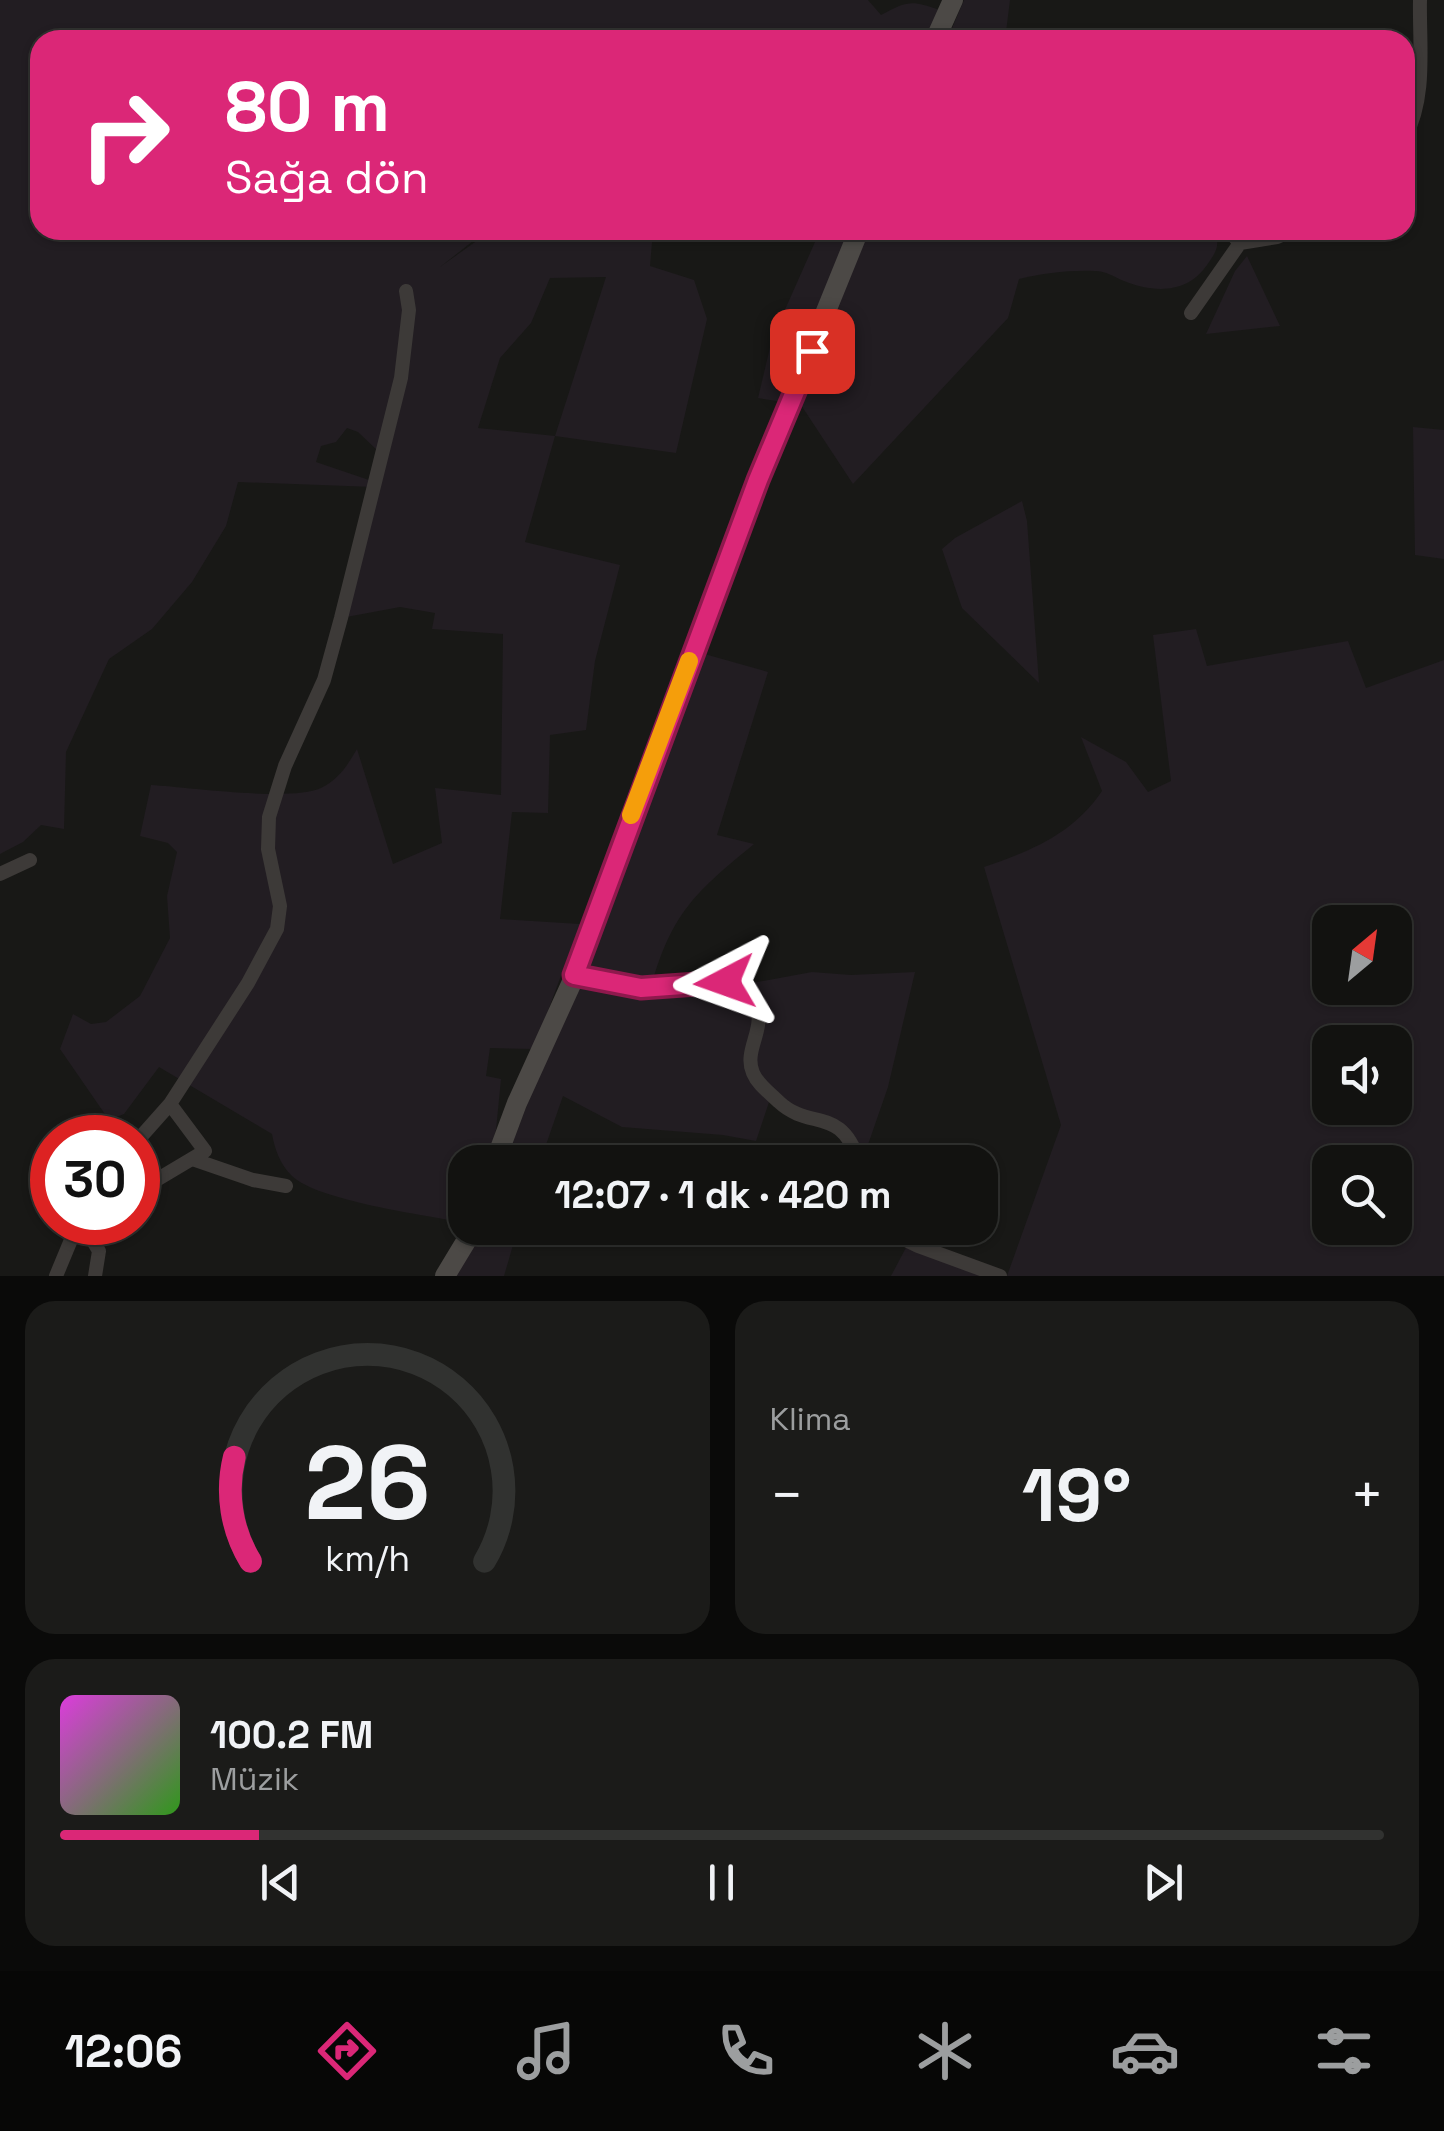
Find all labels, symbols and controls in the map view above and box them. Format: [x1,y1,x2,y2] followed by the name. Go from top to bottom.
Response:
[225,62,390,151] text: 80 m
[60,70,190,200] icon: right
[225,149,429,206] text: Sağa dön
[770,309,855,394] pin
[785,324,840,379] icon: arrive
[1312,905,1412,1005] north arrow
[1312,905,1412,1245] map controls
[673,930,777,1034] position arrow
[1312,1025,1412,1125] button: sound
[30,1115,160,1245] speed limit sign: 30
[1312,1145,1412,1245] button: search
[554,1171,892,1219] text: 12:07 · 1 dk · 420 m
[770,1399,851,1439] text: Klima
[304,1417,430,1549] text: 26
[1022,1447,1132,1543] text: 19°
[770,1460,804,1530] text: −
[1350,1460,1384,1530] text: +
[325,1536,410,1581] text: km/h
[210,1711,373,1759] text: 100.2 FM
[210,1759,299,1799] text: Müzik
[253,1855,308,1910] icon: previous
[694,1855,749,1910] icon: pause
[1136,1855,1191,1910] icon: next
[312,2016,382,2086] icon: directions
[511,2016,581,2086] icon: music
[711,2016,781,2086] icon: phone
[910,2016,980,2086] icon: climate
[1110,2016,1180,2086] icon: car
[1309,2016,1379,2086] icon: filters
[65,2023,182,2080] text: 12:06

